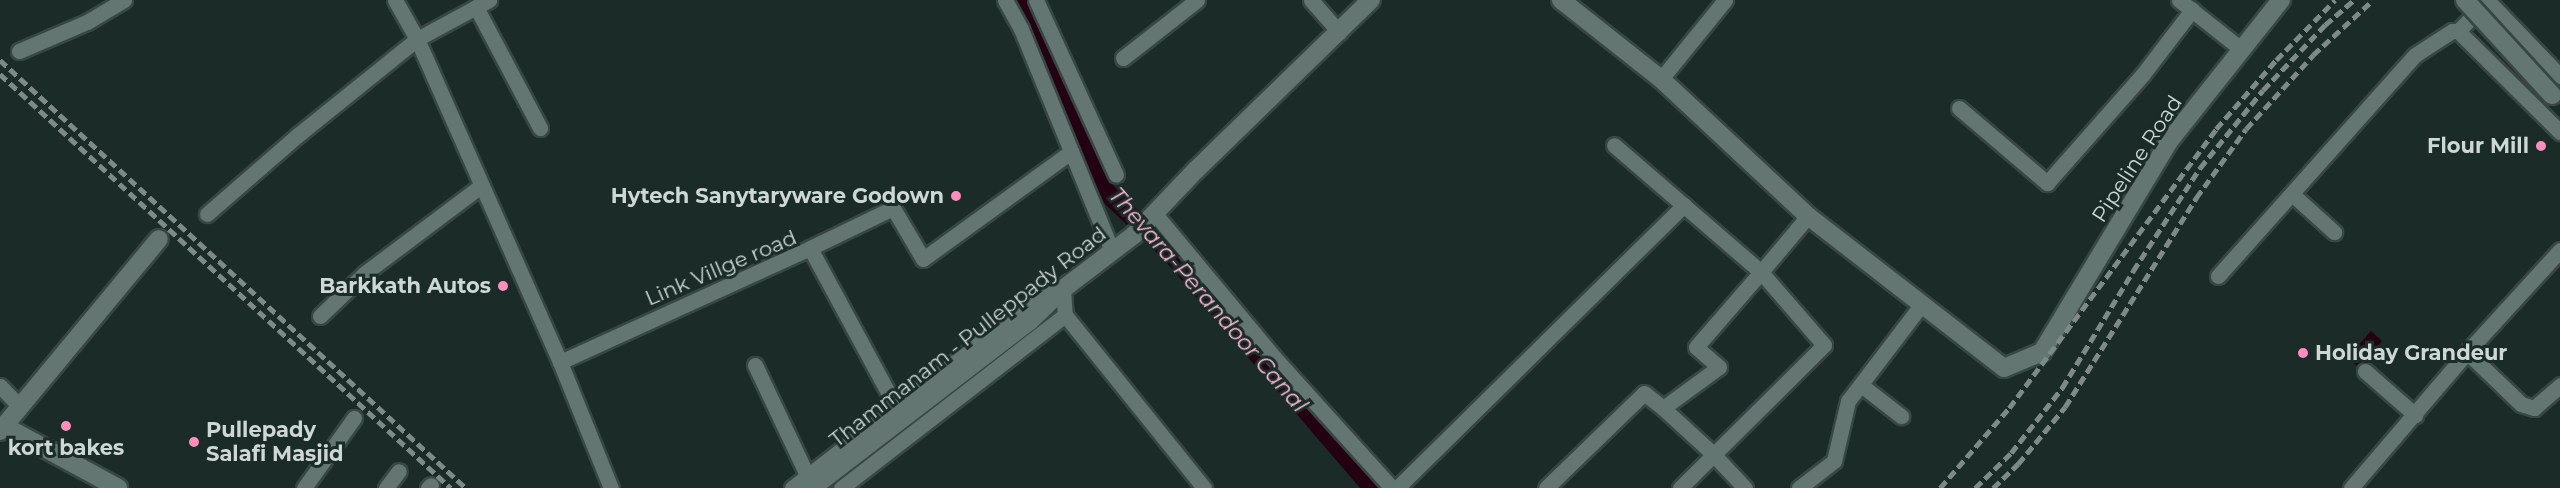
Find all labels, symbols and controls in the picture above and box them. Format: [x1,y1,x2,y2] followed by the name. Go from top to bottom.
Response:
[2087,91,2187,227] street label: Pipeline Road
[2427,133,2529,159] place label: Flour Mill
[2534,139,2548,153] marker: Flour Mill
[1103,182,1313,418] water label: Thevara-Perandoor Canal
[611,183,944,209] place label: Hytech Sanytaryware Godown
[949,189,963,203] marker: Hytech Sanytaryware Godown
[825,221,1111,453] street label: Thammanam - Pulleppady Road
[642,225,800,311] street label: Link Villge road
[319,273,491,299] place label: Barkkath Autos
[496,279,510,293] marker: Barkkath Autos
[2315,340,2507,366] place label: Holiday Grandeur
[2296,346,2310,360] marker: Holiday Grandeur
[206,417,344,467] place label: Pullepady Salafi Masjid
[59,419,73,433] marker: kort bakes
[8,435,124,461] place label: kort bakes
[187,435,201,449] marker: Pullepady Salafi Masjid

